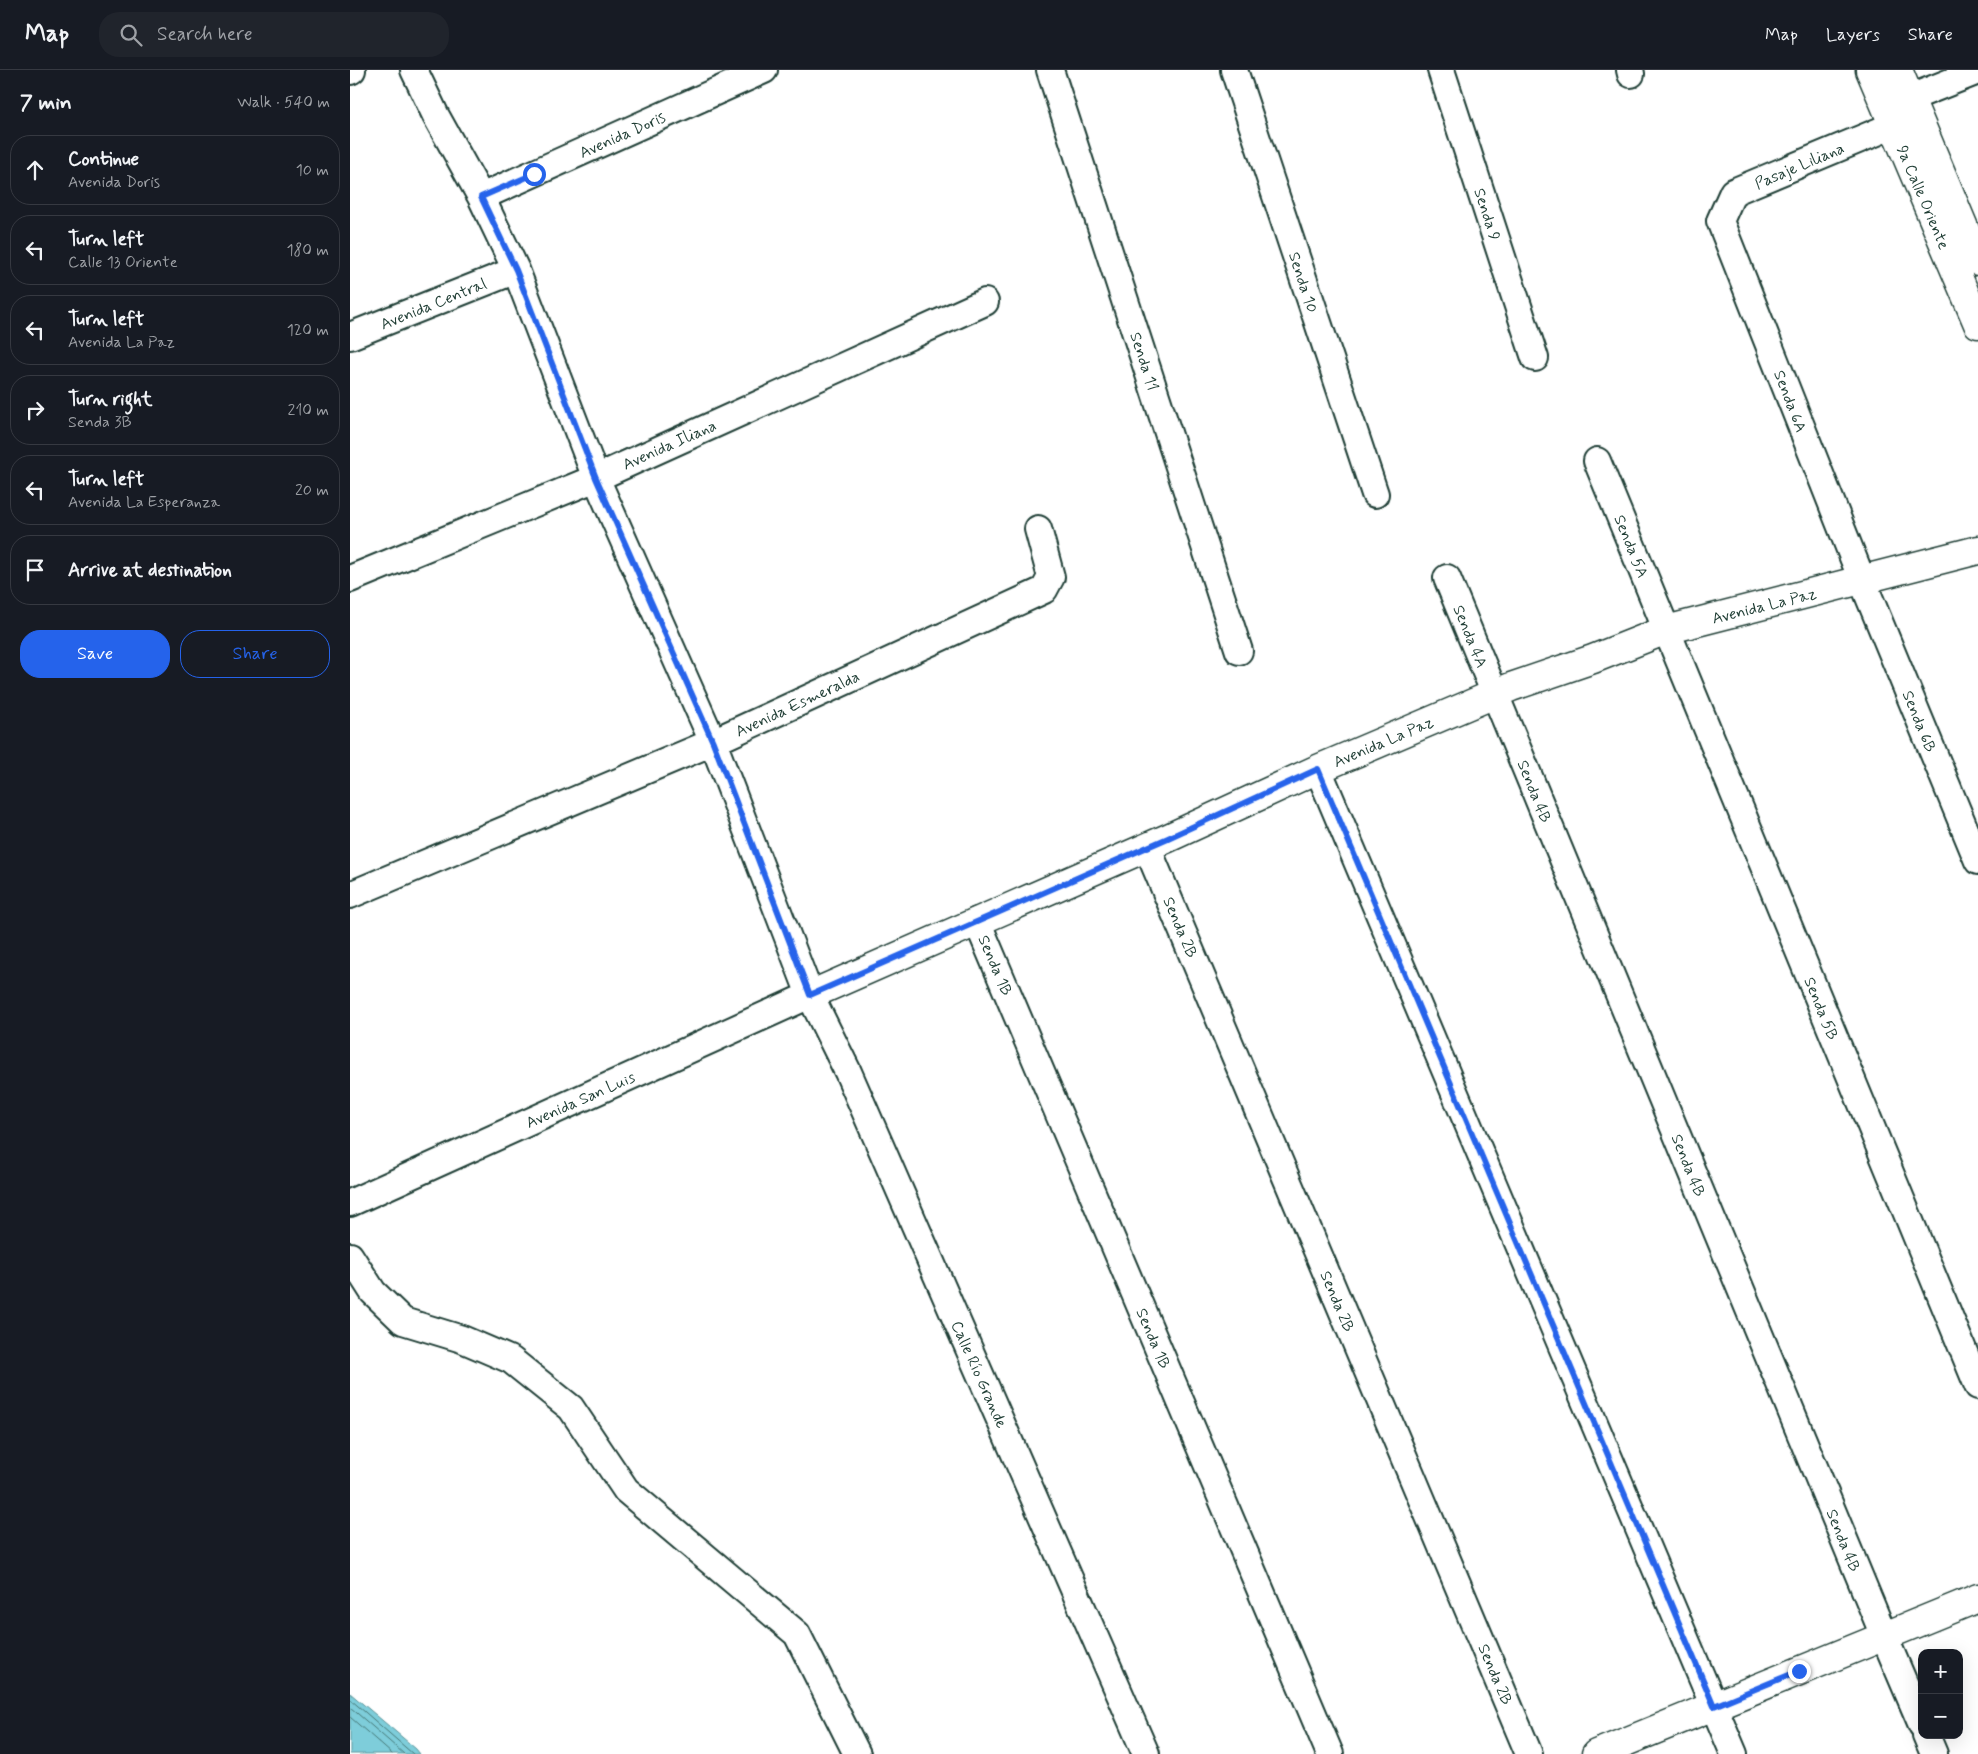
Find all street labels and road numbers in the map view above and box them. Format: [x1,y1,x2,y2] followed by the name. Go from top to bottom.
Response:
[576,107,669,164] street label: Avenida Doris
[1752,138,1848,195] street label: Pasaje Liliana
[1891,142,1954,253] street label: 9a Calle Oriente
[1468,185,1505,244] street label: Senda 9
[1283,249,1322,315] street label: Senda 10
[377,273,490,335] street label: Avenida Central
[1124,330,1163,393] street label: Senda 11
[1768,367,1811,436] street label: Senda 6A
[619,415,720,475] street label: Avenida Iliana
[1608,512,1653,581] street label: Senda 5A
[1710,583,1819,630] street label: Avenida La Paz
[1448,602,1492,671] street label: Senda 4A
[732,666,863,742] street label: Avenida Esmeralda
[1897,688,1940,755] street label: Senda 6B
[1330,712,1437,773] street label: Avenida La Paz
[1512,757,1556,826] street label: Senda 4B
[1157,894,1202,961] street label: Senda 2B
[973,932,1017,999] street label: Senda 1B
[1799,974,1843,1043] street label: Senda 5B
[523,1067,639,1134] street label: Avenida San Luis
[1666,1131,1710,1200] street label: Senda 4B
[1314,1268,1359,1335] street label: Senda 2B
[1131,1305,1175,1372] street label: Senda 1B
[946,1318,1012,1432] street label: Calle Río Grande
[1821,1506,1865,1575] street label: Senda 4B
[1472,1641,1517,1708] street label: Senda 2B

